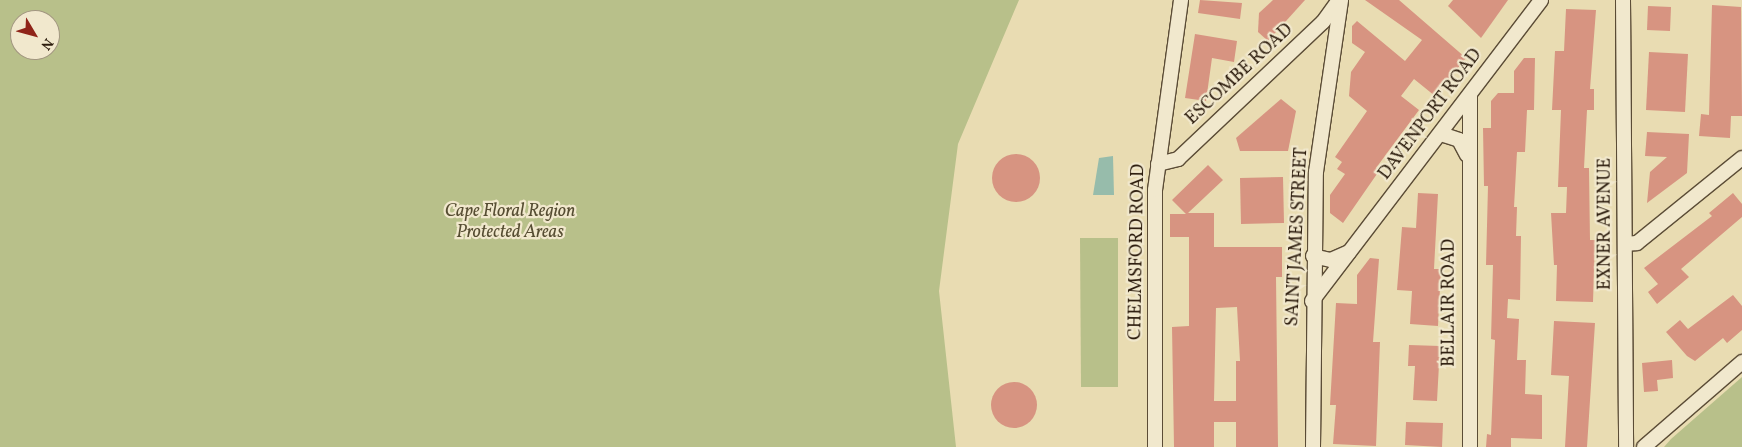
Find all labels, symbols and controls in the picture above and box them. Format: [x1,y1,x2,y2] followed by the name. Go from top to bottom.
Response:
[10,10,60,60] north arrow
[1182,20,1298,130] street label: ESCOMBE ROAD
[36,34,57,53] text: N
[1375,45,1487,185] street label: DAVENPORT ROAD
[1283,147,1313,327] street label: SAINT JAMES STREET
[1595,158,1617,290] street label: EXNER AVENUE
[1126,164,1150,340] street label: CHELMSFORD ROAD
[445,202,575,244] park label: Cape Floral Region Protected Areas
[1439,239,1461,367] street label: BELLAIR ROAD

